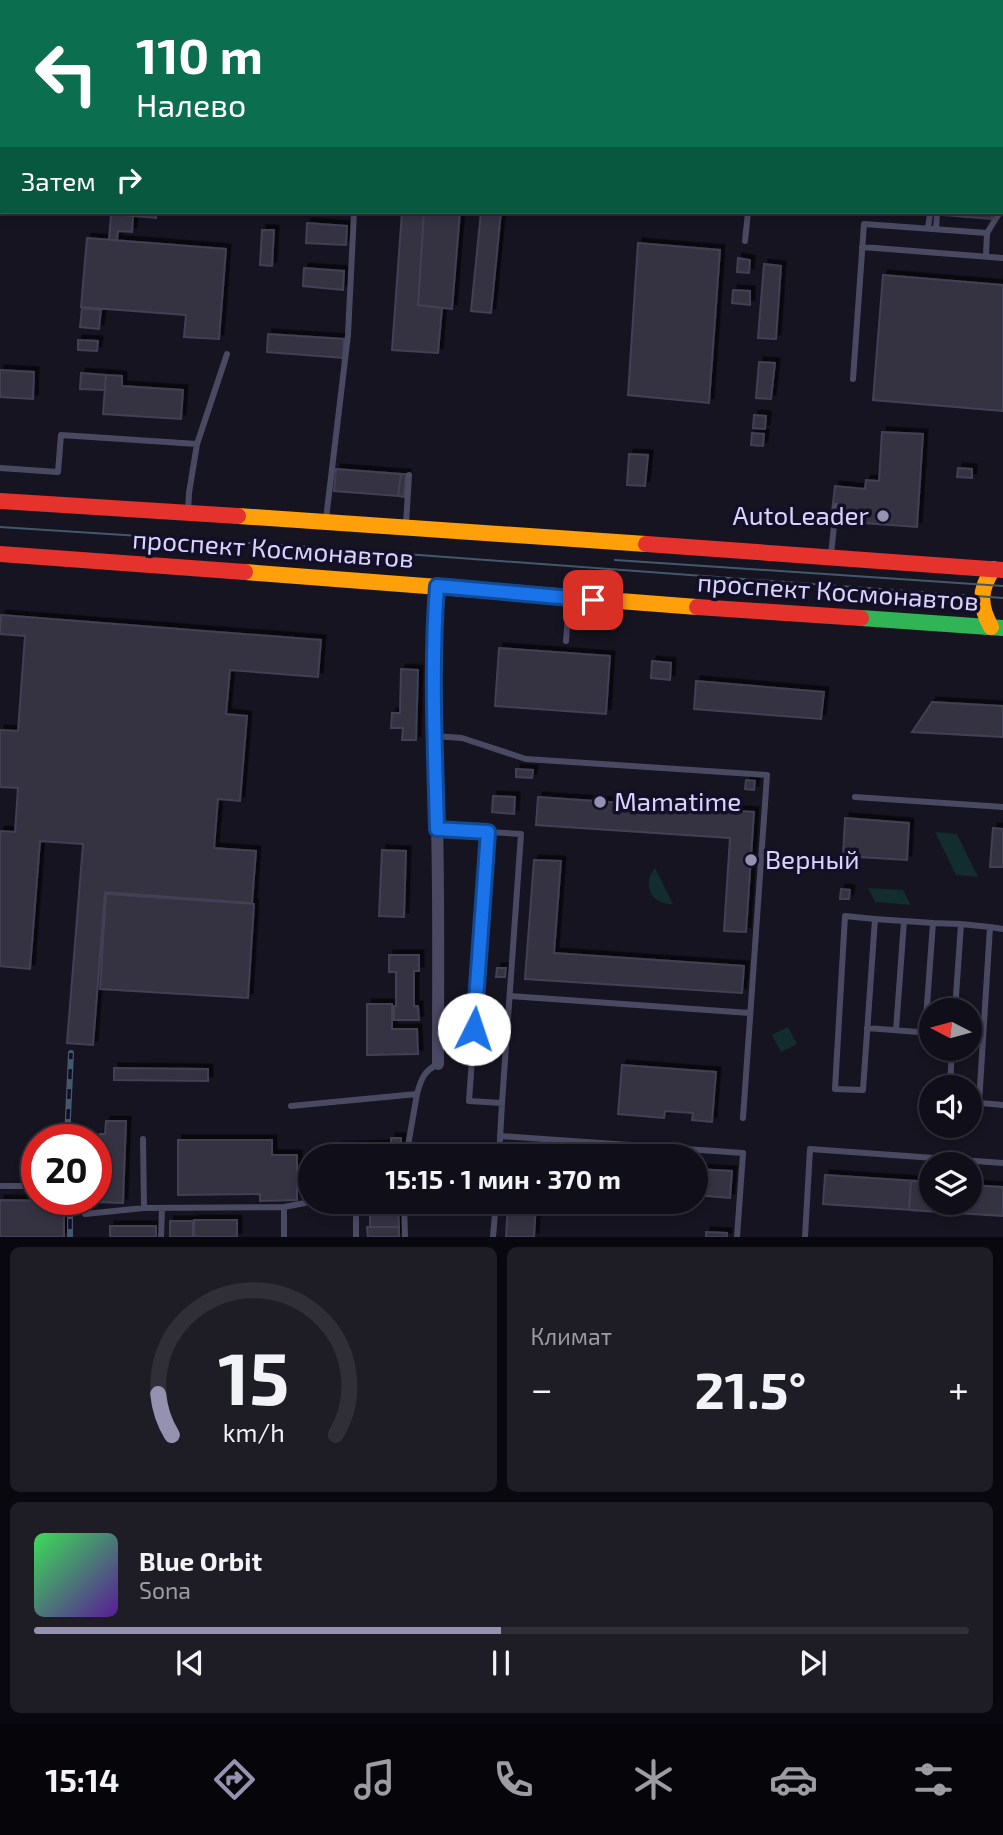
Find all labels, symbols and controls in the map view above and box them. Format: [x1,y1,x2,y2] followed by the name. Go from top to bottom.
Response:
[136,25,263,84] text: 110 m
[21,28,112,119] icon: left
[136,85,246,123] text: Налево
[110,161,148,199] icon: right
[21,165,96,196] text: Затем
[732,499,869,530] place label: AutoLeader
[875,508,891,524] marker: AutoLeader
[131,522,415,573] street label: проспект Космонавтов
[696,565,980,616] street label: проспект Космонавтов
[563,570,623,630] pin
[574,581,612,619] icon: arrive
[614,785,741,816] place label: Mamatime
[592,794,608,810] marker: Mamatime
[765,843,859,874] place label: Верный
[743,852,759,868] marker: Верный
[437,992,511,1066] position arrow
[919,998,982,1060] north arrow
[919,998,982,1215] map controls
[919,1075,982,1138] button: sound
[21,1124,112,1215] speed limit sign: 20
[919,1152,982,1215] button: layers
[385,1163,621,1194] text: 15:15 · 1 мин · 370 m
[531,1322,612,1350] text: Климат
[217,1333,289,1421] text: 15
[694,1357,806,1419] text: 21.5°
[531,1365,553,1411] text: −
[948,1365,969,1411] text: +
[222,1417,284,1447] text: km/h
[139,1545,262,1576] text: Blue Orbit
[139,1576,191,1604] text: Sona
[171,1644,209,1682] icon: previous
[482,1644,520,1682] icon: pause
[794,1644,832,1682] icon: next
[210,1755,259,1804] icon: directions
[350,1755,399,1804] icon: music
[489,1755,538,1804] icon: phone
[629,1755,678,1804] icon: climate
[769,1755,818,1804] icon: car
[909,1755,958,1804] icon: filters
[45,1760,119,1798] text: 15:14

